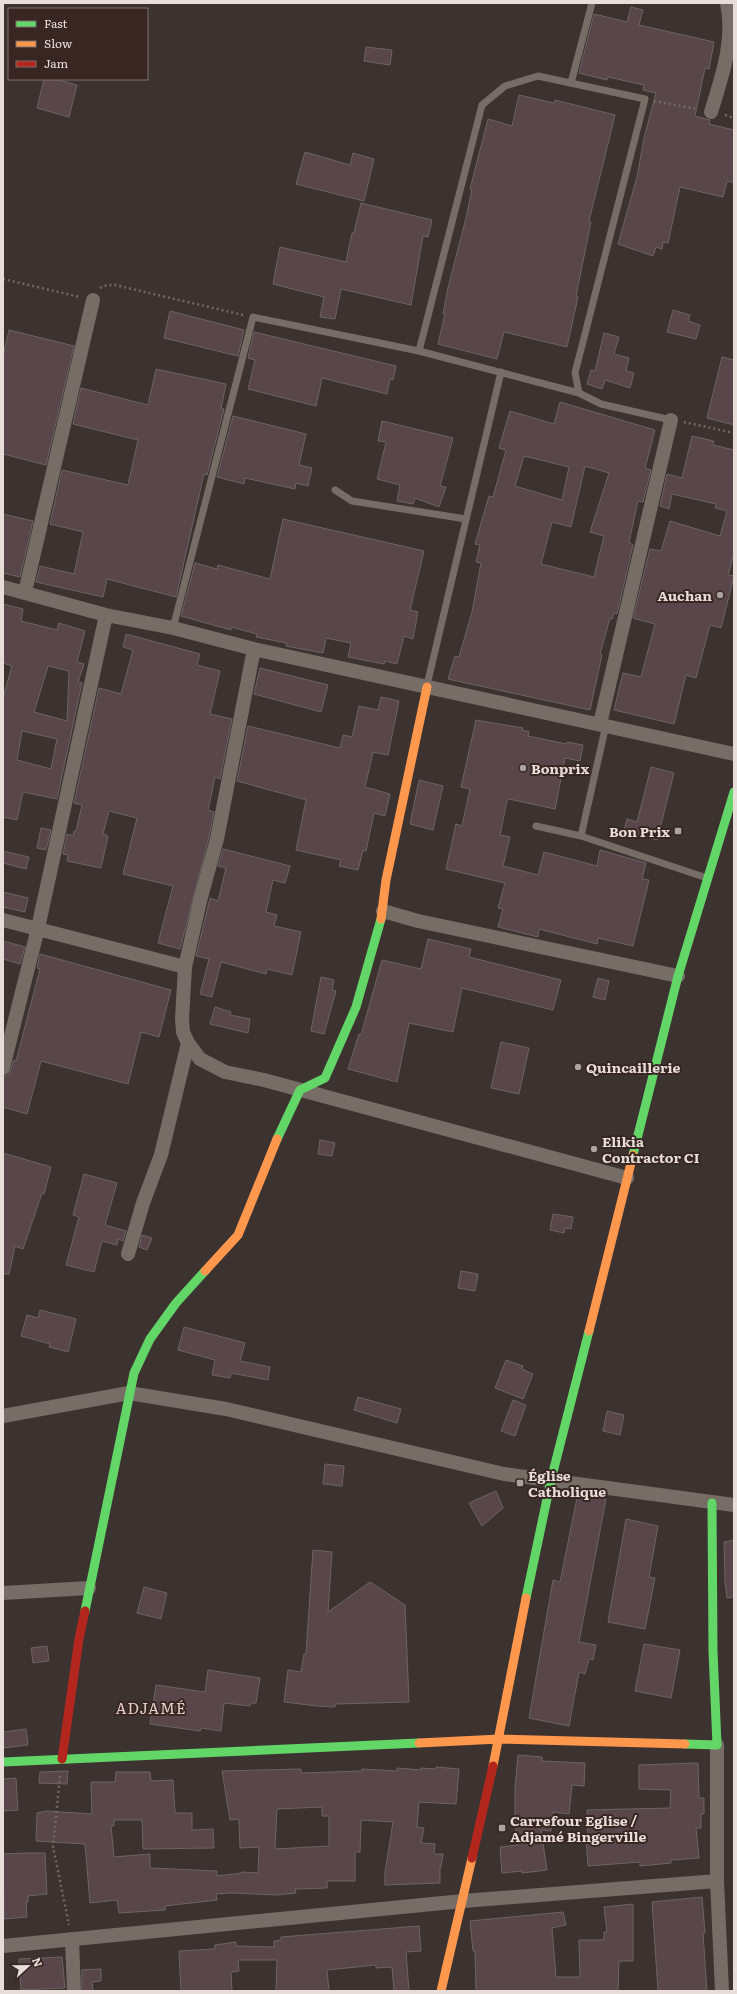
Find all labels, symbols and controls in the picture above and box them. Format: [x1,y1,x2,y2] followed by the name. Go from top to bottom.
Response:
[8,8,148,80] legend
[44,14,68,32] text: Fast
[44,34,73,52] text: Slow
[44,54,69,72] text: Jam
[658,585,712,605] place label: Auchan
[715,590,725,600] marker: Auchan
[531,758,590,778] place label: Bonprix
[518,763,528,773] marker: Bonprix
[609,821,671,841] place label: Bon Prix
[673,826,683,836] marker: Bon Prix
[586,1057,681,1077] place label: Quincaillerie
[573,1062,583,1072] marker: Quincaillerie
[602,1131,700,1167] place label: Elikia Contractor CI
[589,1144,599,1154] marker: Elikia Contractor CI
[528,1465,606,1501] place label: Église Catholique
[515,1478,525,1488] marker: Église Catholique
[115,1696,187,1719] district label: ADJAMÉ
[510,1810,647,1846] place label: Carrefour Eglise / Adjamé Bingerville
[497,1823,507,1833] marker: Carrefour Eglise / Adjamé Bingerville
[8,1946,48,1986] north arrow
[29,1955,47,1969] text: N

